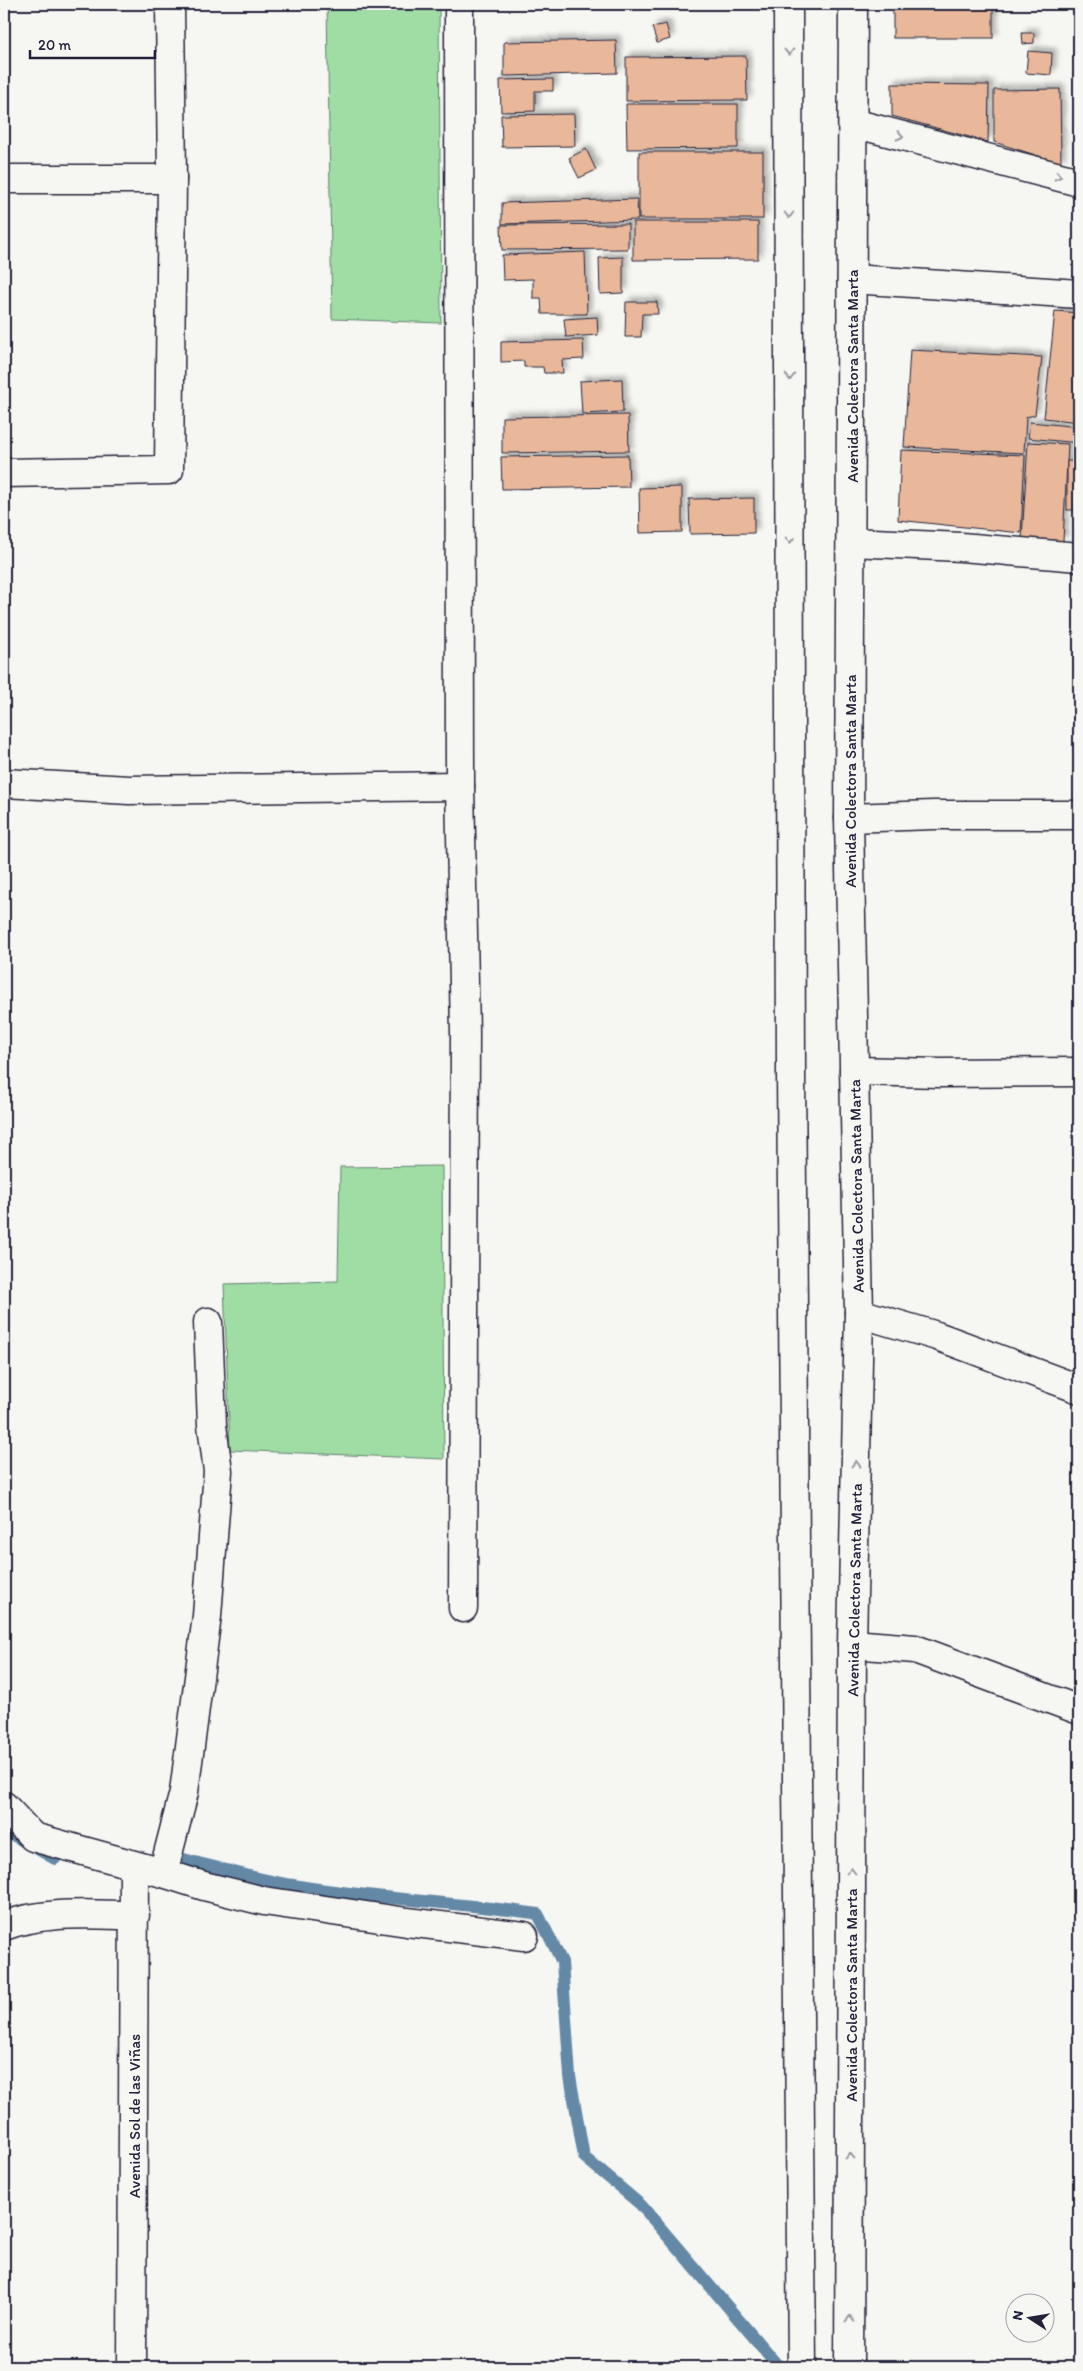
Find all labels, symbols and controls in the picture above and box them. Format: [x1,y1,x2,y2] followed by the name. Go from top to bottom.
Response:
[30,28,155,60] scale bar
[38,36,72,54] text: 20 m
[783,49,794,57] one-way arrow
[896,130,904,140] one-way arrow
[1053,170,1062,181] one-way arrow
[784,212,794,219] one-way arrow
[843,269,862,483] street label: Avenida Colectora Santa Marta
[785,374,795,382] one-way arrow
[785,536,795,544] one-way arrow
[841,674,860,888] street label: Avenida Colectora Santa Marta
[845,1079,868,1293] street label: Avenida Colectora Santa Marta
[851,1459,861,1467] one-way arrow
[843,1483,866,1697] street label: Avenida Colectora Santa Marta
[846,1867,856,1874] one-way arrow
[842,1888,861,2102] street label: Avenida Colectora Santa Marta
[125,2034,144,2198] street label: Avenida Sol de las Viñas
[845,2152,855,2160] one-way arrow
[1006,2294,1056,2344] north arrow
[1008,2309,1027,2322] text: N
[845,2314,855,2322] one-way arrow

